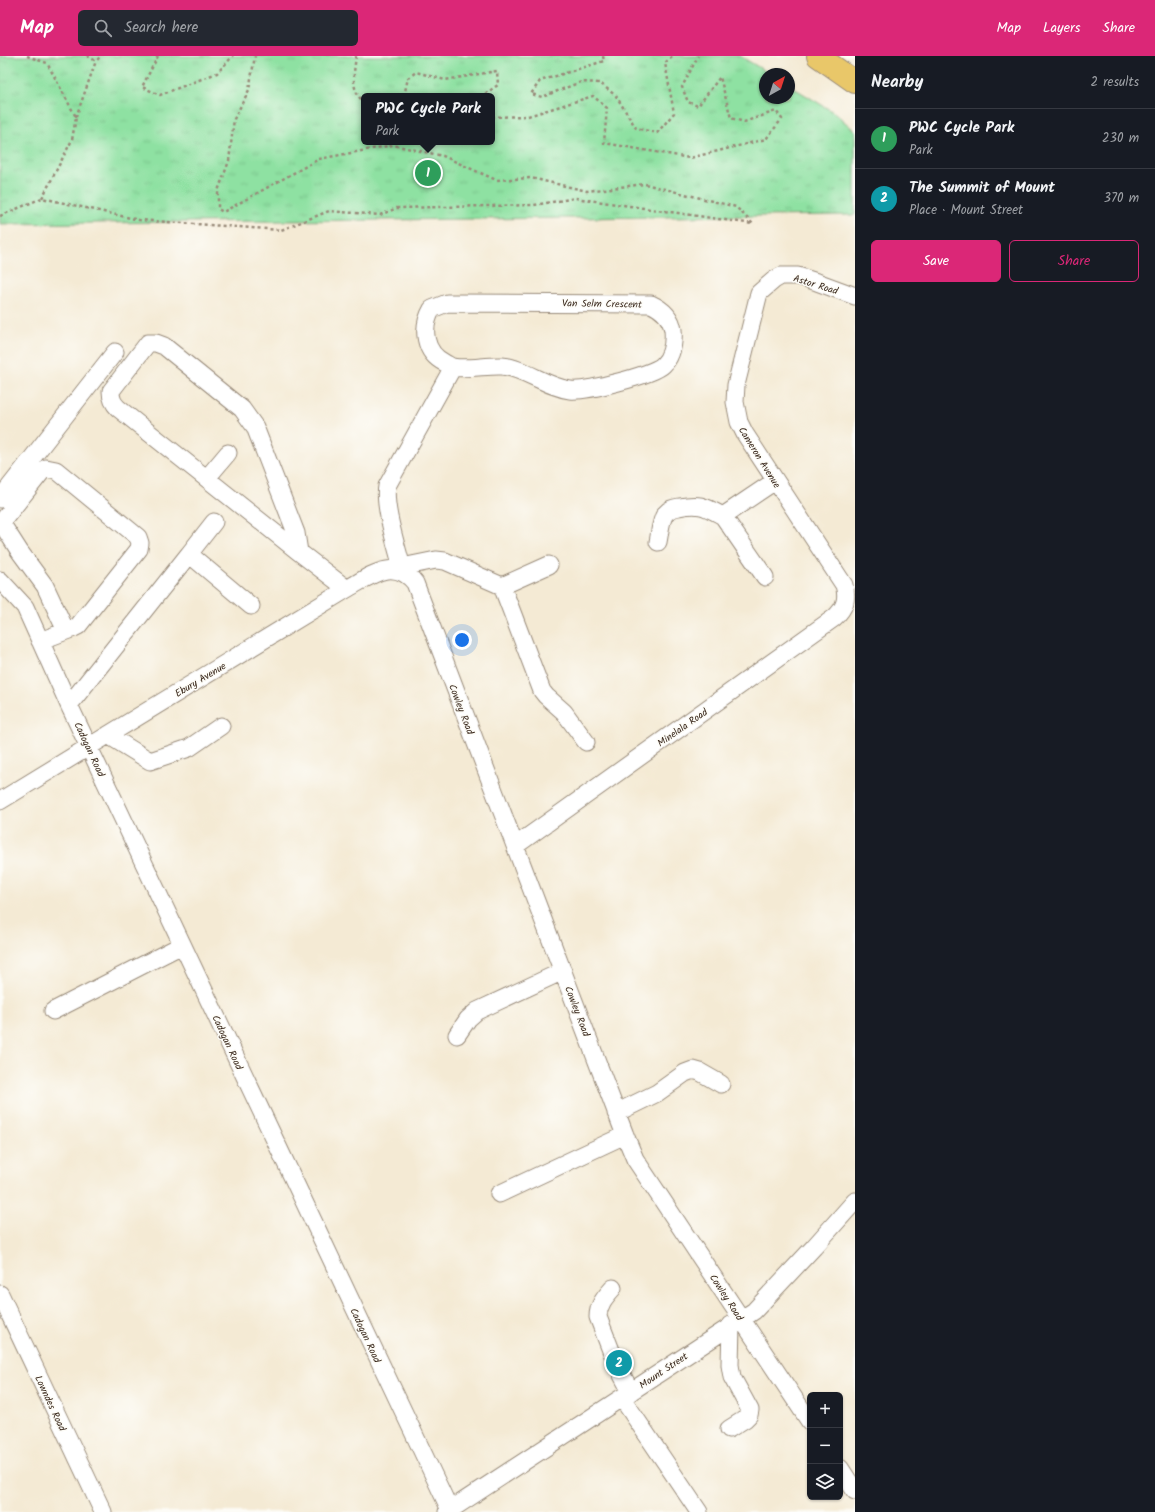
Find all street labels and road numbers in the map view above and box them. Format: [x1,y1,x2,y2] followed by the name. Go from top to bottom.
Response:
[791,271,841,300] street label: Astor Road
[562,295,642,313] street label: Van Selm Crescent
[734,424,785,492] street label: Cameron Avenue
[172,658,230,701] street label: Ebury Avenue
[444,682,478,738] street label: Cowley Road
[654,704,712,751] street label: Minelala Road
[69,719,109,780] street label: Cadogan Road
[560,984,594,1040] street label: Cowley Road
[207,1012,247,1073] street label: Cadogan Road
[705,1271,748,1325] street label: Cowley Road
[345,1305,385,1366] street label: Cadogan Road
[636,1349,691,1393] street label: Mount Street
[30,1373,70,1435] street label: Lowndes Road

